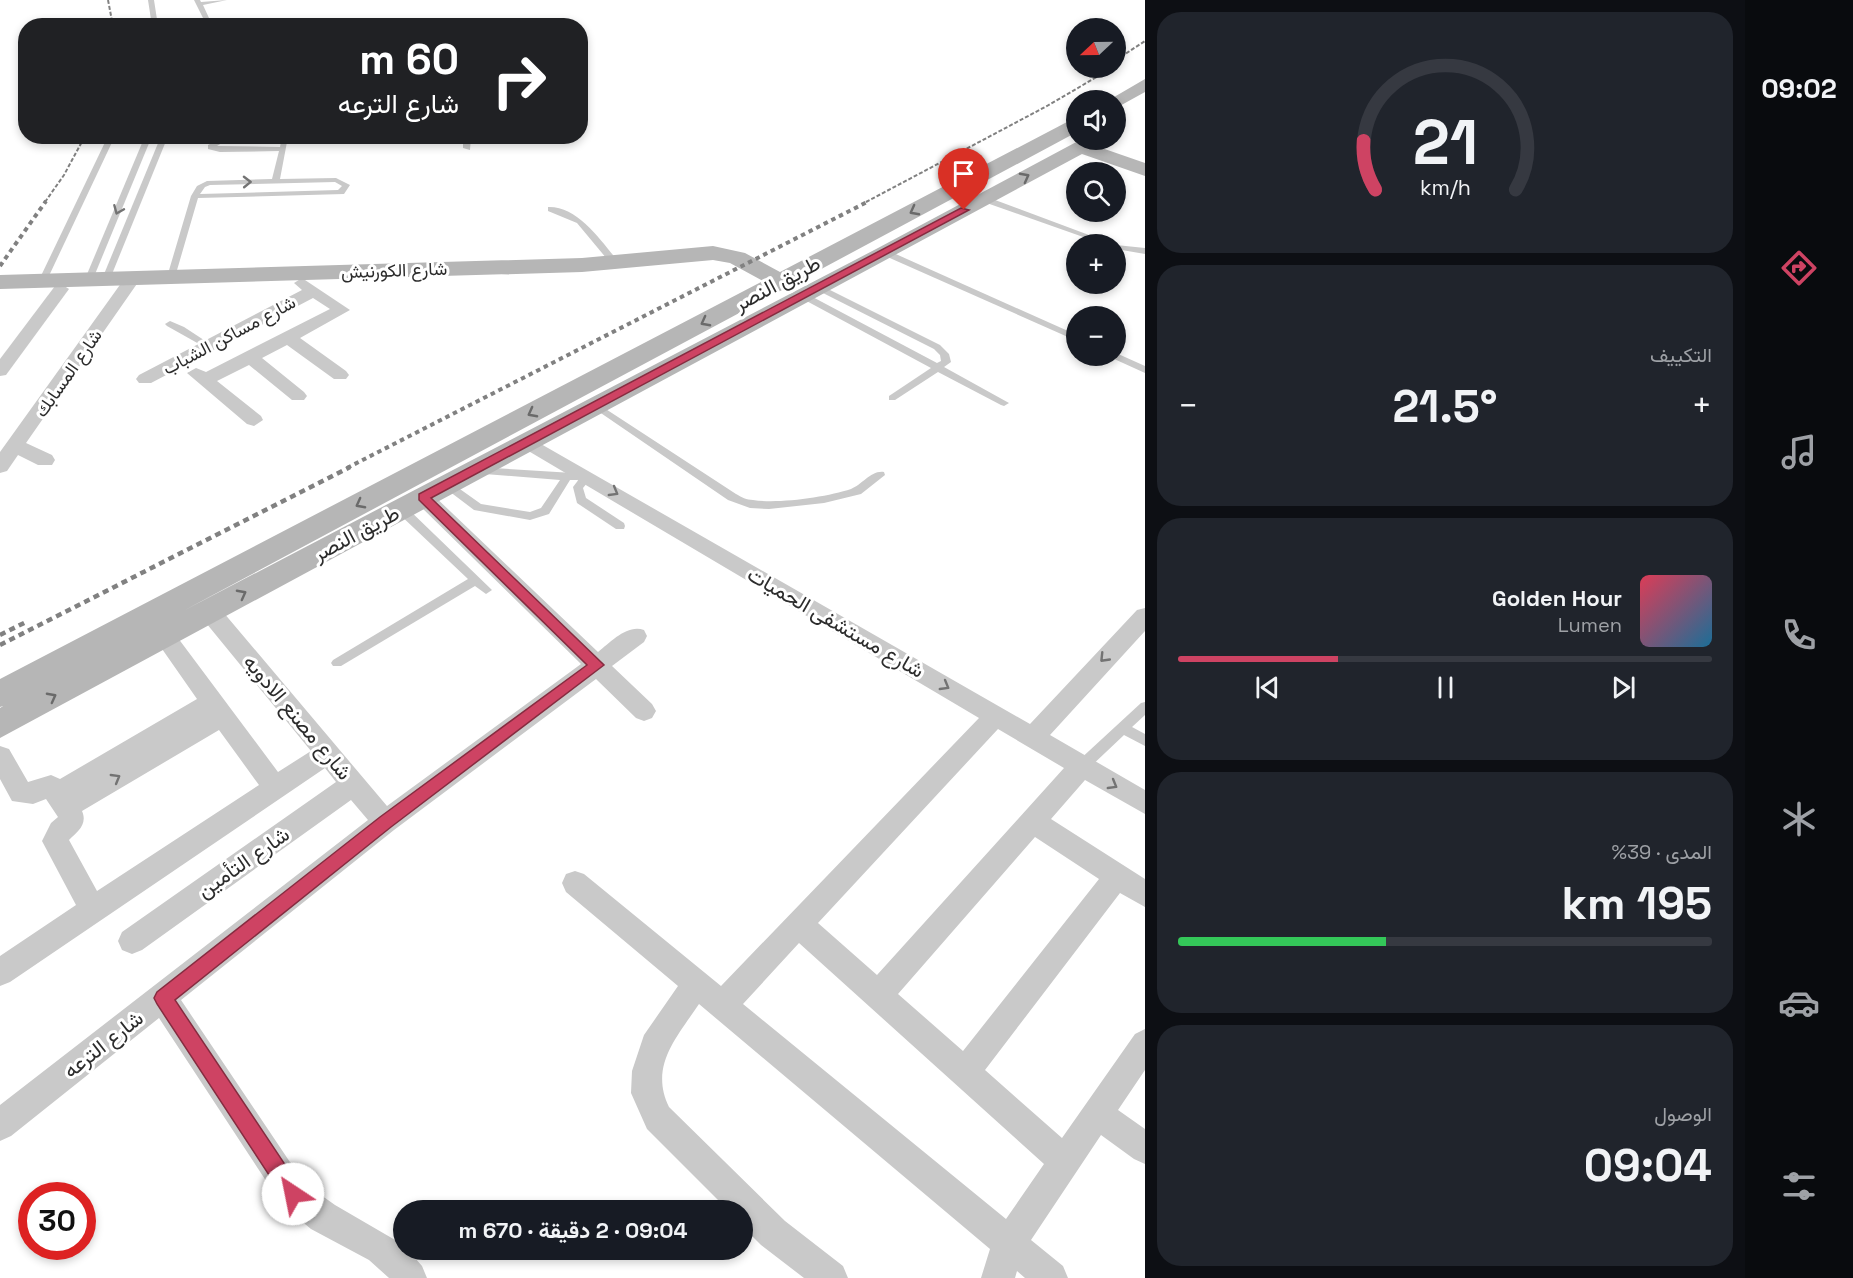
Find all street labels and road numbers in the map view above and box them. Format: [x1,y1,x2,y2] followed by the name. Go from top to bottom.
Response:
[728,249,825,317] street label: طريق النصر
[341,257,448,284] street label: شارع الكورنيش
[159,290,300,381] street label: شارع مساكن الشباب
[29,325,108,422] street label: شارع المسابك
[307,499,404,567] street label: طريق النصر
[742,560,929,685] street label: شارع مستشفى الحميات
[237,649,358,786] street label: شارع مصنع الادويه
[192,820,295,905] street label: شارع التأمين
[57,1004,149,1084] street label: شارع الترعه

